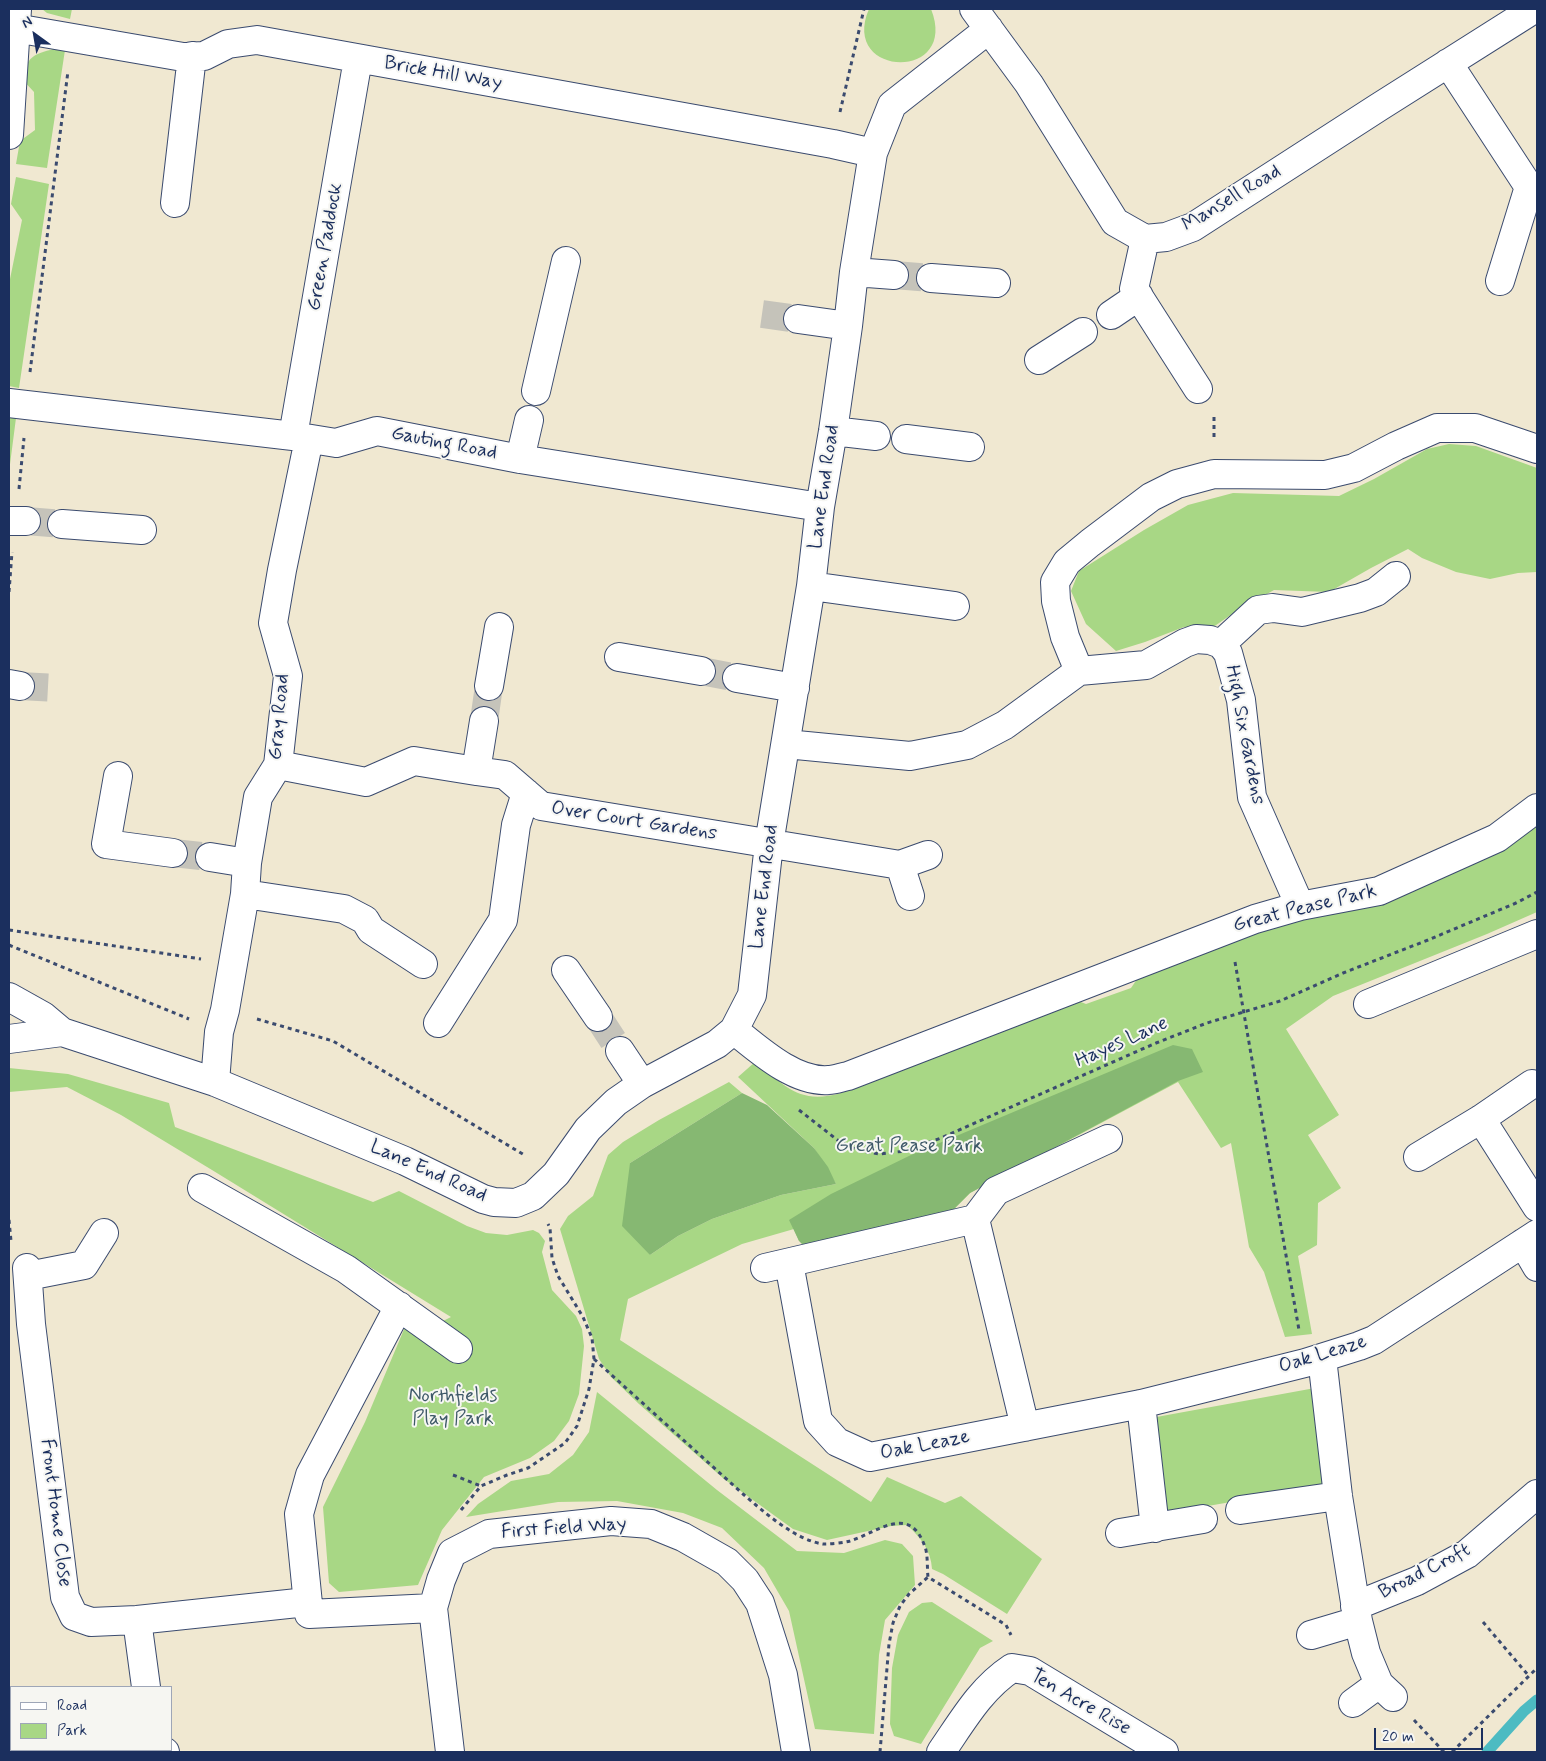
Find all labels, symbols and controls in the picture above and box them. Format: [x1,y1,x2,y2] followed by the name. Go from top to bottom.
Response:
[10,10,60,60] north arrow
[18,12,36,32] text: N
[382,52,504,96] street label: Brick Hill Way
[1178,160,1286,238] street label: Mansell Road
[303,181,349,313] street label: Green Paddock
[389,422,499,466] street label: Gauting Road
[804,423,846,551] street label: Lane End Road
[1219,663,1269,807] street label: High Six Gardens
[264,673,296,761] street label: Gray Road
[549,797,719,847] street label: Over Court Gardens
[745,823,785,951] street label: Lane End Road
[1231,880,1379,938] street label: Great Pease Park
[1072,1012,1172,1074] street label: Hayes Lane
[835,1135,983,1159] park label: Great Pease Park
[366,1136,490,1208] street label: Lane End Road
[1276,1330,1370,1380] street label: Oak Leaze
[409,1385,497,1432] park label: Northfields Play Park
[878,1426,972,1466] street label: Oak Leaze
[34,1438,76,1588] street label: Front Home Close
[500,1513,628,1545] street label: First Field Way
[1375,1539,1475,1605] street label: Broad Croft
[1025,1664,1135,1742] street label: Ten Acre Rise
[10,1686,172,1751] legend
[57,1696,87,1716] text: Road
[1376,1718,1485,1750] scale bar
[57,1721,87,1741] text: Park
[1382,1727,1414,1747] text: 20 m

